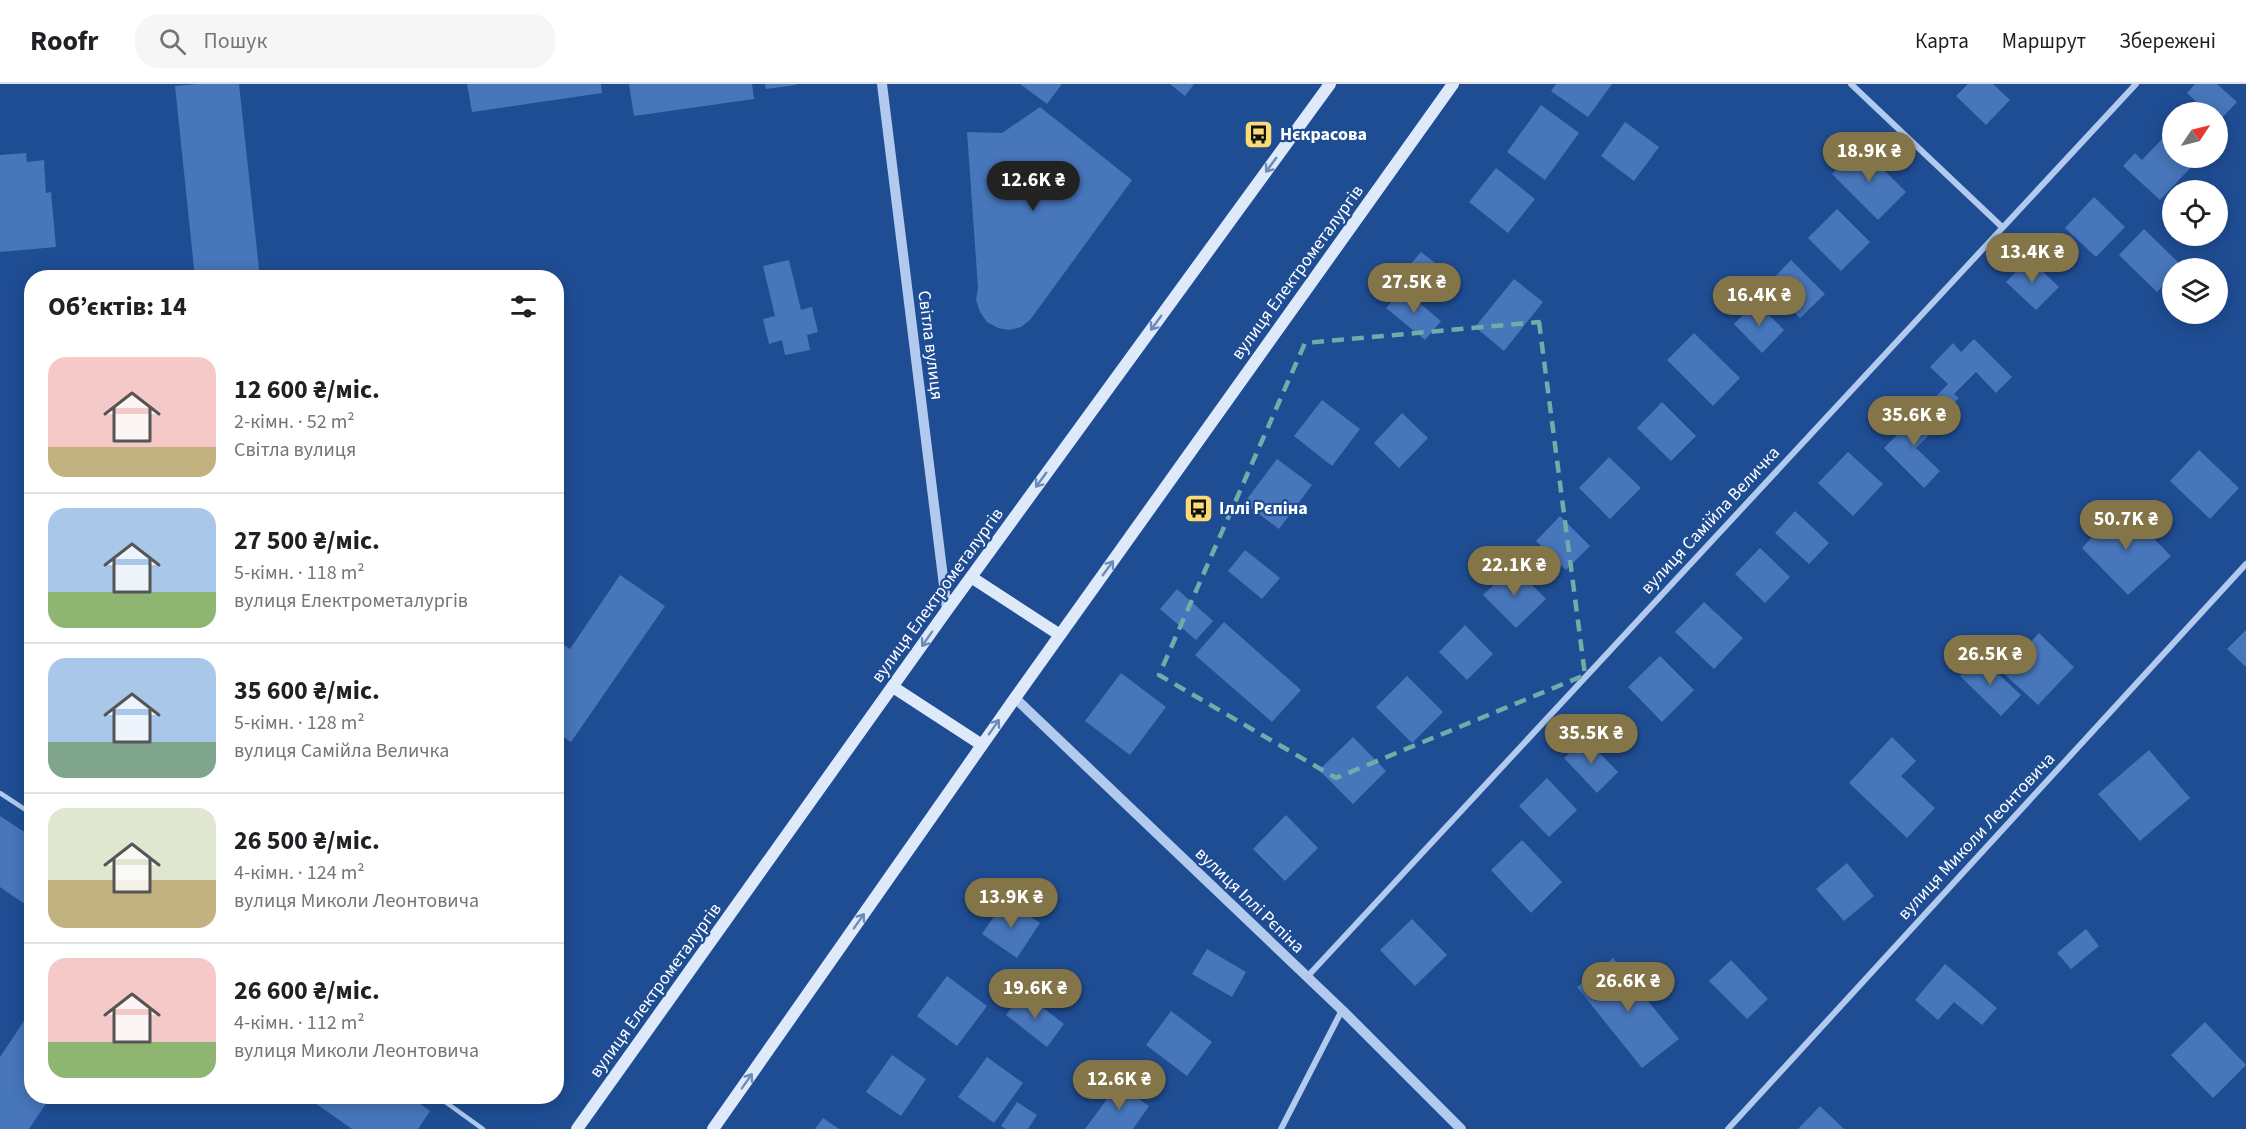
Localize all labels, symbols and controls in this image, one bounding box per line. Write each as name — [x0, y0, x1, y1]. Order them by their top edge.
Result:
search box — [135, 14, 555, 68]
text: Roofr — [30, 21, 99, 61]
icon: search — [156, 25, 189, 58]
text: Пошук — [204, 25, 267, 57]
text: Карта — [1915, 26, 1969, 56]
text: Маршрут — [2002, 26, 2086, 56]
text: Збережені — [2119, 26, 2216, 56]
north arrow — [2162, 102, 2228, 168]
map controls — [2162, 102, 2228, 324]
bus stop icon: Нєкрасова — [1243, 118, 1275, 150]
place label: Нєкрасова — [1280, 122, 1367, 147]
pin: 18.9K ₴ — [1814, 132, 1924, 183]
text: 18.9K ₴ — [1837, 137, 1901, 165]
one-way arrow — [1265, 157, 1277, 173]
pin: 12.6K ₴ — [978, 161, 1088, 212]
text: 12.6K ₴ — [1001, 166, 1065, 194]
street label: вулиця Електрометалургів — [1225, 180, 1369, 365]
button: locate — [2162, 180, 2228, 246]
pin: 13.4K ₴ — [1977, 233, 2087, 284]
text: 13.4K ₴ — [2000, 238, 2064, 266]
button: layers — [2162, 258, 2228, 324]
pin: 27.5K ₴ — [1359, 263, 1469, 314]
text: 27.5K ₴ — [1382, 268, 1446, 296]
pin: 16.4K ₴ — [1704, 276, 1814, 327]
text: 16.4K ₴ — [1727, 281, 1791, 309]
text: Об’єктів: 14 — [48, 288, 187, 325]
street label: Світла вулиця — [911, 289, 950, 401]
icon: filters — [507, 290, 540, 323]
one-way arrow — [1150, 314, 1162, 330]
text: 12 600 ₴/міс. — [234, 371, 380, 408]
icon: home — [96, 381, 168, 453]
pin: 35.6K ₴ — [1859, 396, 1969, 447]
text: 35.6K ₴ — [1882, 401, 1946, 429]
text: 2-кімн. · 52 m² — [234, 408, 355, 436]
text: Світла вулиця — [234, 436, 356, 464]
street label: вулиця Самійла Величка — [1635, 441, 1786, 600]
one-way arrow — [1035, 472, 1047, 488]
bus stop icon: Іллі Рєпіна — [1182, 492, 1214, 524]
place label: Іллі Рєпіна — [1219, 496, 1308, 521]
pin: 50.7K ₴ — [2071, 500, 2181, 551]
street label: вулиця Електрометалургів — [865, 503, 1009, 688]
text: 50.7K ₴ — [2094, 505, 2158, 533]
text: 27 500 ₴/міс. — [234, 522, 380, 559]
icon: home — [96, 532, 168, 604]
pin: 22.1K ₴ — [1459, 546, 1569, 597]
text: 22.1K ₴ — [1482, 551, 1546, 579]
text: 5-кімн. · 118 m² — [234, 559, 365, 587]
one-way arrow — [1101, 561, 1114, 577]
text: вулиця Електрометалургів — [234, 587, 468, 615]
one-way arrow — [921, 630, 933, 646]
pin: 26.5K ₴ — [1935, 635, 2045, 686]
text: 26.5K ₴ — [1958, 640, 2022, 668]
text: 35 600 ₴/міс. — [234, 672, 380, 709]
icon: home — [96, 682, 168, 754]
text: 5-кімн. · 128 m² — [234, 709, 365, 737]
pin: 35.5K ₴ — [1536, 714, 1646, 765]
one-way arrow — [988, 719, 1000, 736]
text: 35.5K ₴ — [1559, 719, 1623, 747]
text: вулиця Самійла Величка — [234, 737, 449, 765]
street label: вулиця Миколи Леонтовича — [1892, 747, 2061, 925]
text: 26 500 ₴/міс. — [234, 822, 380, 859]
icon: home — [96, 832, 168, 904]
street label: вулиця Іллі Рєпіна — [1189, 842, 1310, 959]
text: 4-кімн. · 124 m² — [234, 859, 365, 887]
pin: 13.9K ₴ — [956, 878, 1066, 929]
text: 13.9K ₴ — [979, 883, 1043, 911]
text: вулиця Миколи Леонтовича — [234, 887, 479, 915]
street label: вулиця Електрометалургів — [583, 898, 727, 1083]
one-way arrow — [853, 914, 865, 930]
pin: 26.6K ₴ — [1573, 962, 1683, 1013]
text: 26.6K ₴ — [1596, 967, 1660, 995]
pin: 19.6K ₴ — [980, 969, 1090, 1020]
text: 26 600 ₴/міс. — [234, 972, 380, 1009]
text: 19.6K ₴ — [1003, 974, 1067, 1002]
icon: home — [96, 982, 168, 1054]
text: 4-кімн. · 112 m² — [234, 1009, 365, 1037]
text: вулиця Миколи Леонтовича — [234, 1037, 479, 1065]
pin: 12.6K ₴ — [1064, 1060, 1174, 1111]
text: 12.6K ₴ — [1087, 1065, 1151, 1093]
one-way arrow — [741, 1073, 753, 1090]

